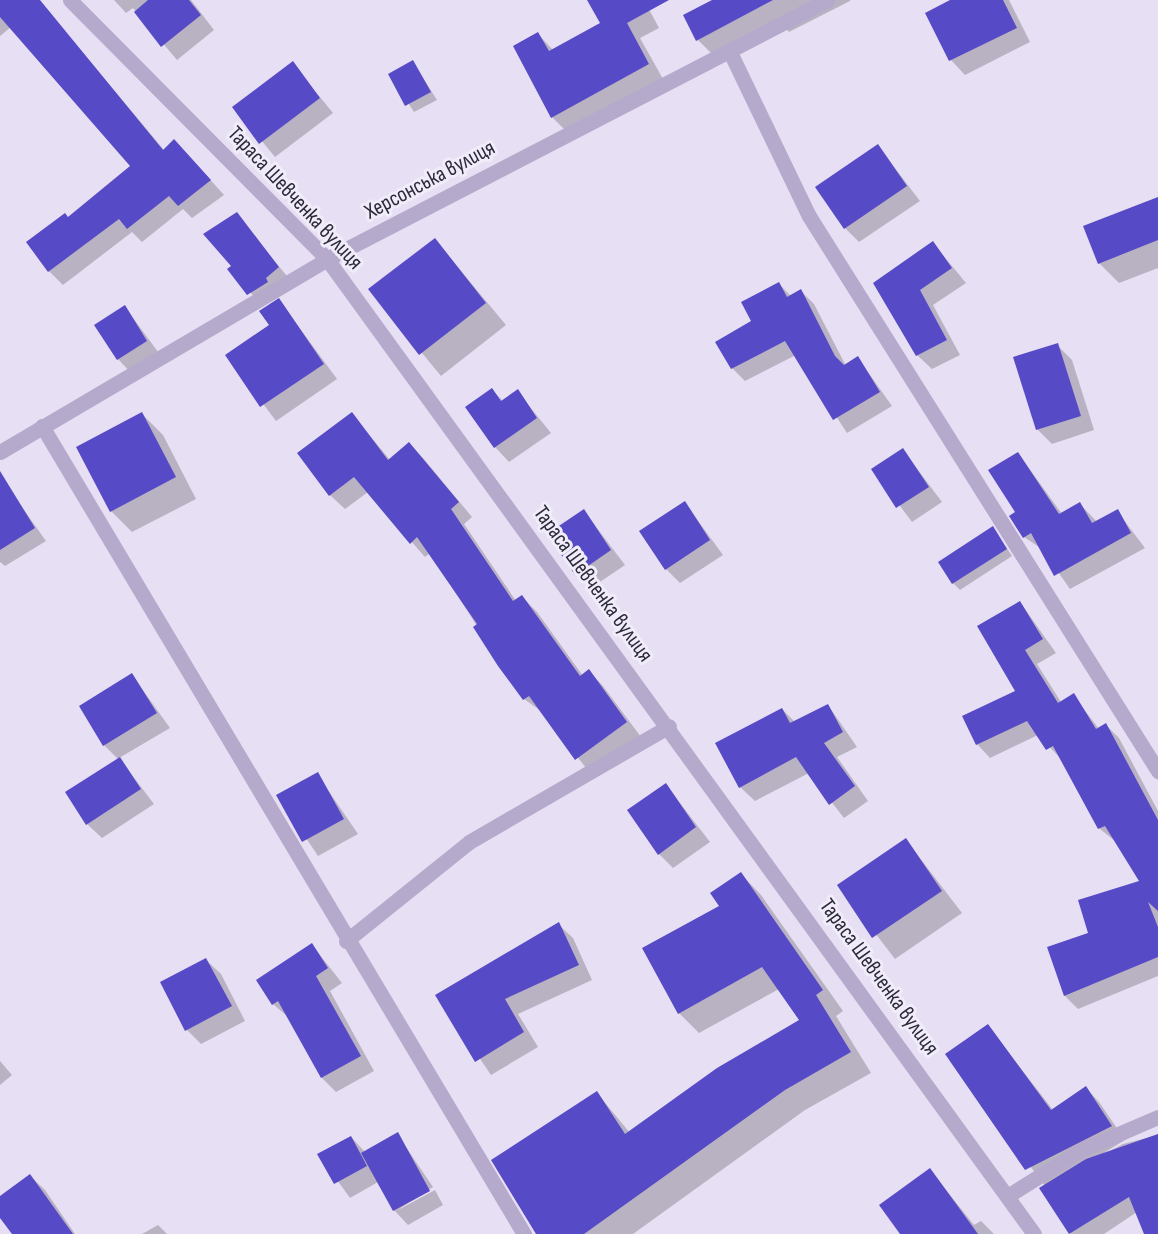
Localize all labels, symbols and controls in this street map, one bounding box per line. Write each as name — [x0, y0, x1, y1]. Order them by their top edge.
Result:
street label: Тараса Шевченка вулиця — [222, 121, 368, 275]
street label: Херсонська вулиця — [360, 135, 500, 225]
street label: Тараса Шевченка вулиця — [528, 501, 658, 667]
street label: Тараса Шевченка вулиця — [814, 894, 944, 1060]

